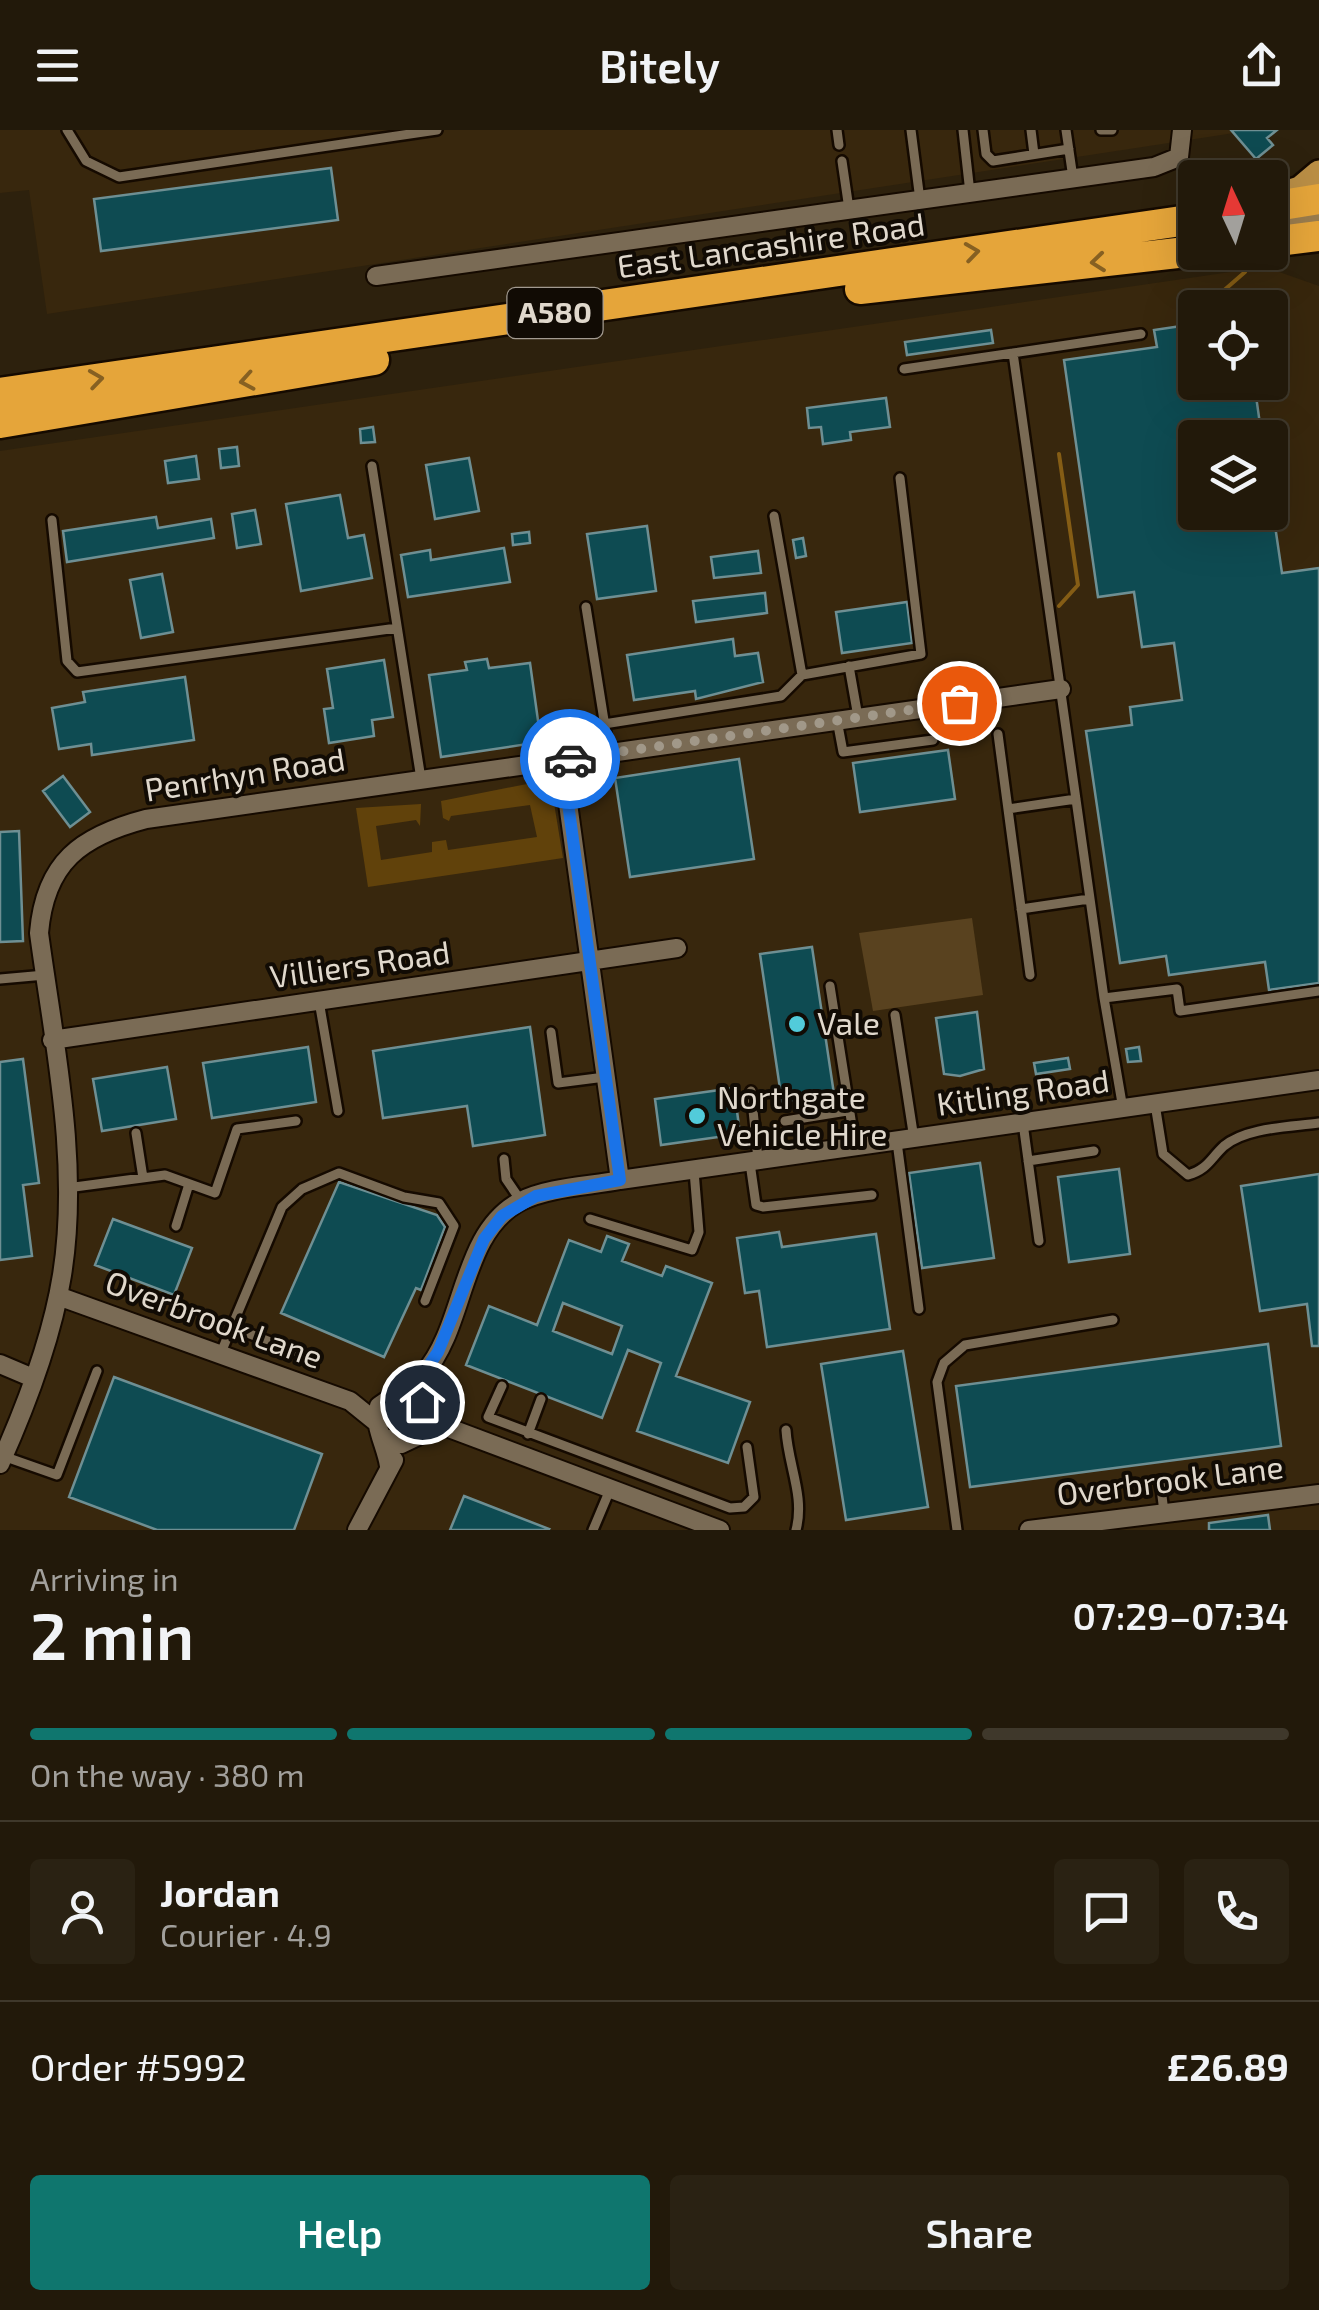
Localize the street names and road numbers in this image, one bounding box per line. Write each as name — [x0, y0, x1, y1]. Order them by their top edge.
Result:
street label: East Lancashire Road — [615, 204, 927, 284]
road number: A580 — [508, 288, 602, 338]
street label: Penrhyn Road — [142, 738, 348, 808]
street label: Villiers Road — [267, 932, 452, 994]
street label: Kitling Road — [934, 1060, 1111, 1122]
street label: Overbrook Lane — [101, 1261, 328, 1375]
street label: Overbrook Lane — [1054, 1446, 1285, 1512]

